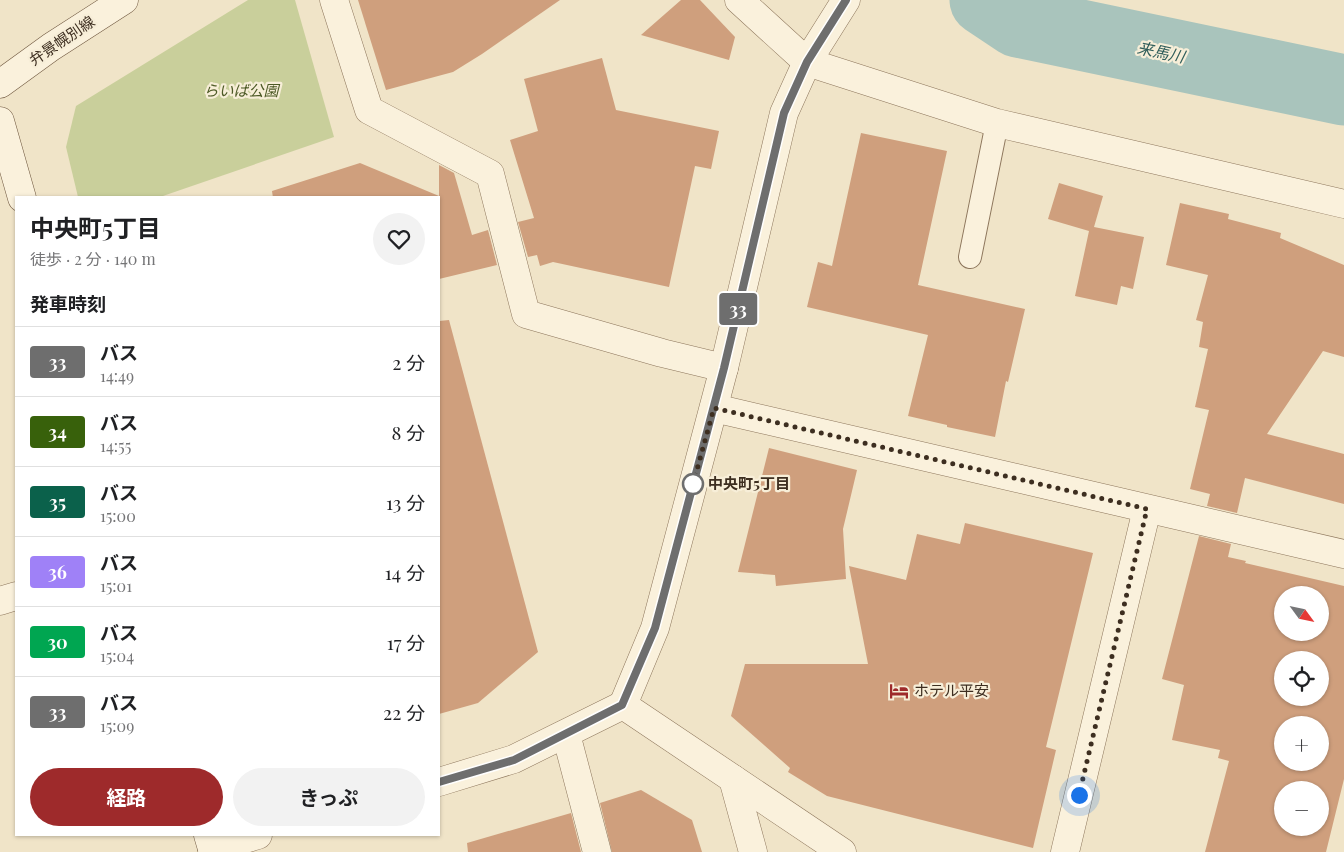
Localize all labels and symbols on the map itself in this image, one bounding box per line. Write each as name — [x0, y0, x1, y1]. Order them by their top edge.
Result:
street label: 弁景幌別線 — [25, 11, 98, 69]
water label: 来馬川 — [1135, 36, 1189, 67]
park label: らいば公園 — [203, 80, 280, 100]
line badge: 33 — [716, 293, 760, 325]
marker: 中央町5丁目 — [682, 473, 704, 495]
place label: 中央町5丁目 — [708, 473, 790, 493]
north arrow — [1274, 586, 1329, 641]
hotel icon: ホテル平安 — [888, 680, 910, 702]
place label: ホテル平安 — [914, 680, 989, 700]
your location — [1067, 783, 1092, 808]

